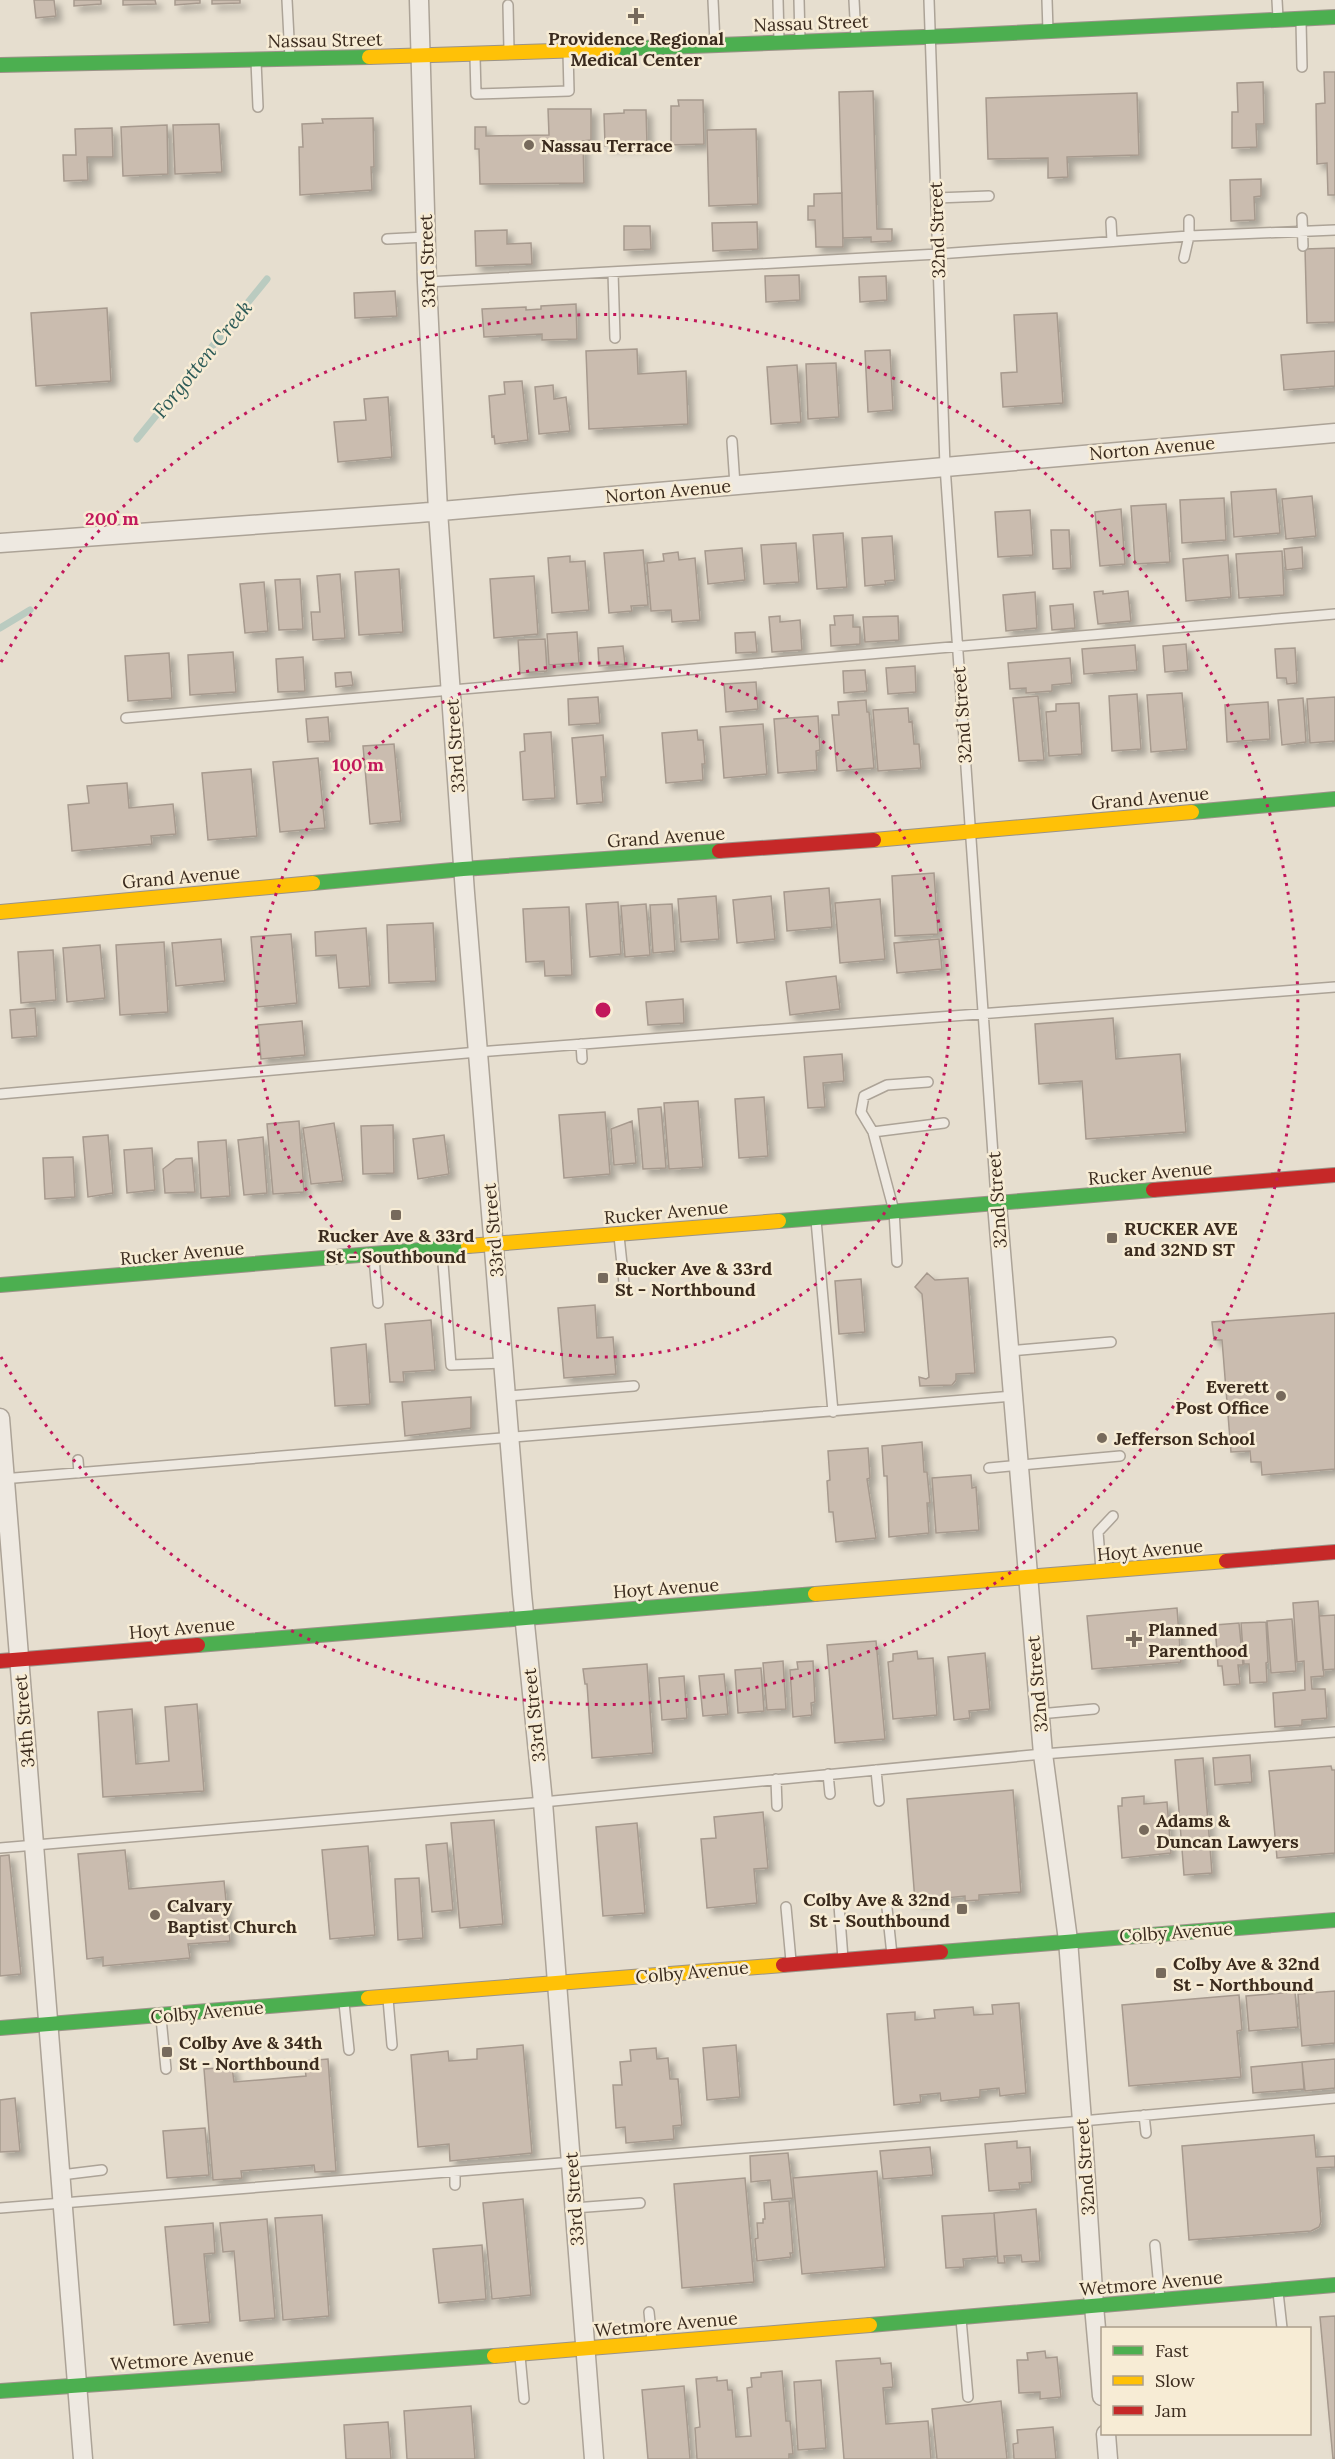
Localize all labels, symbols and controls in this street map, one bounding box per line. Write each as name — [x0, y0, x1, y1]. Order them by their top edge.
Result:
marker: Providence Regional Medical Center — [627, 7, 645, 25]
street label: Nassau Street — [753, 9, 869, 37]
street label: Nassau Street — [267, 27, 383, 53]
place label: Providence Regional Medical Center — [548, 27, 724, 71]
place label: Nassau Terrace — [541, 134, 673, 157]
marker: Nassau Terrace — [522, 138, 536, 152]
street label: 32nd Street — [924, 181, 950, 279]
street label: 33rd Street — [414, 213, 440, 308]
water label: Forgotten Creek — [147, 295, 257, 423]
street label: Norton Avenue — [1088, 431, 1216, 465]
street label: Norton Avenue — [604, 474, 732, 508]
text: 200 m — [85, 507, 139, 530]
street label: 32nd Street — [947, 666, 977, 764]
street label: 33rd Street — [440, 698, 470, 794]
text: 100 m — [332, 753, 384, 776]
street label: Grand Avenue — [1090, 781, 1210, 815]
street label: Grand Avenue — [606, 821, 726, 853]
street label: Grand Avenue — [121, 860, 241, 894]
centre of rings — [593, 1000, 613, 1020]
street label: 32nd Street — [982, 1151, 1012, 1249]
street label: Rucker Avenue — [1087, 1156, 1213, 1190]
street label: 33rd Street — [477, 1182, 509, 1278]
street label: Rucker Avenue — [603, 1195, 729, 1229]
marker: Rucker Ave & 33rd St - Southbound — [389, 1208, 403, 1222]
place label: RUCKER AVE and 32ND ST — [1124, 1217, 1238, 1261]
place label: Rucker Ave & 33rd St - Southbound — [317, 1224, 475, 1268]
marker: RUCKER AVE and 32ND ST — [1105, 1231, 1119, 1245]
street label: Rucker Avenue — [119, 1236, 245, 1270]
place label: Rucker Ave & 33rd St - Northbound — [615, 1257, 772, 1301]
marker: Rucker Ave & 33rd St - Northbound — [596, 1271, 610, 1285]
place label: Everett Post Office — [1175, 1375, 1270, 1419]
marker: Everett Post Office — [1274, 1389, 1288, 1403]
place label: Jefferson School — [1114, 1427, 1255, 1450]
marker: Jefferson School — [1095, 1431, 1109, 1445]
street label: Hoyt Avenue — [1096, 1534, 1204, 1566]
street label: Hoyt Avenue — [612, 1573, 720, 1603]
street label: Hoyt Avenue — [128, 1612, 236, 1644]
place label: Planned Parenthood — [1148, 1618, 1248, 1662]
marker: Planned Parenthood — [1125, 1630, 1143, 1648]
street label: 32nd Street — [1021, 1635, 1053, 1733]
street label: 33rd Street — [518, 1667, 550, 1763]
street label: 34th Street — [8, 1673, 40, 1768]
place label: Adams & Duncan Lawyers — [1156, 1809, 1299, 1853]
marker: Adams & Duncan Lawyers — [1137, 1823, 1151, 1837]
place label: Colby Ave & 32nd St - Southbound — [803, 1888, 950, 1932]
place label: Calvary Baptist Church — [167, 1894, 297, 1938]
marker: Colby Ave & 32nd St - Southbound — [955, 1902, 969, 1916]
marker: Calvary Baptist Church — [148, 1908, 162, 1922]
street label: Colby Avenue — [1119, 1917, 1234, 1947]
place label: Colby Ave & 32nd St - Northbound — [1173, 1952, 1320, 1996]
street label: Colby Avenue — [634, 1956, 750, 1988]
marker: Colby Ave & 32nd St - Northbound — [1154, 1966, 1168, 1980]
street label: Colby Avenue — [149, 1996, 265, 2028]
place label: Colby Ave & 34th St - Northbound — [179, 2031, 322, 2075]
marker: Colby Ave & 34th St - Northbound — [160, 2045, 174, 2059]
street label: 32nd Street — [1070, 2118, 1100, 2216]
street label: 33rd Street — [559, 2151, 589, 2247]
street label: Wetmore Avenue — [1078, 2265, 1224, 2301]
street label: Wetmore Avenue — [593, 2306, 739, 2342]
legend — [1101, 2327, 1311, 2435]
text: Fast — [1155, 2339, 1189, 2362]
street label: Wetmore Avenue — [110, 2343, 255, 2375]
text: Slow — [1155, 2369, 1195, 2392]
text: Jam — [1154, 2399, 1187, 2422]

